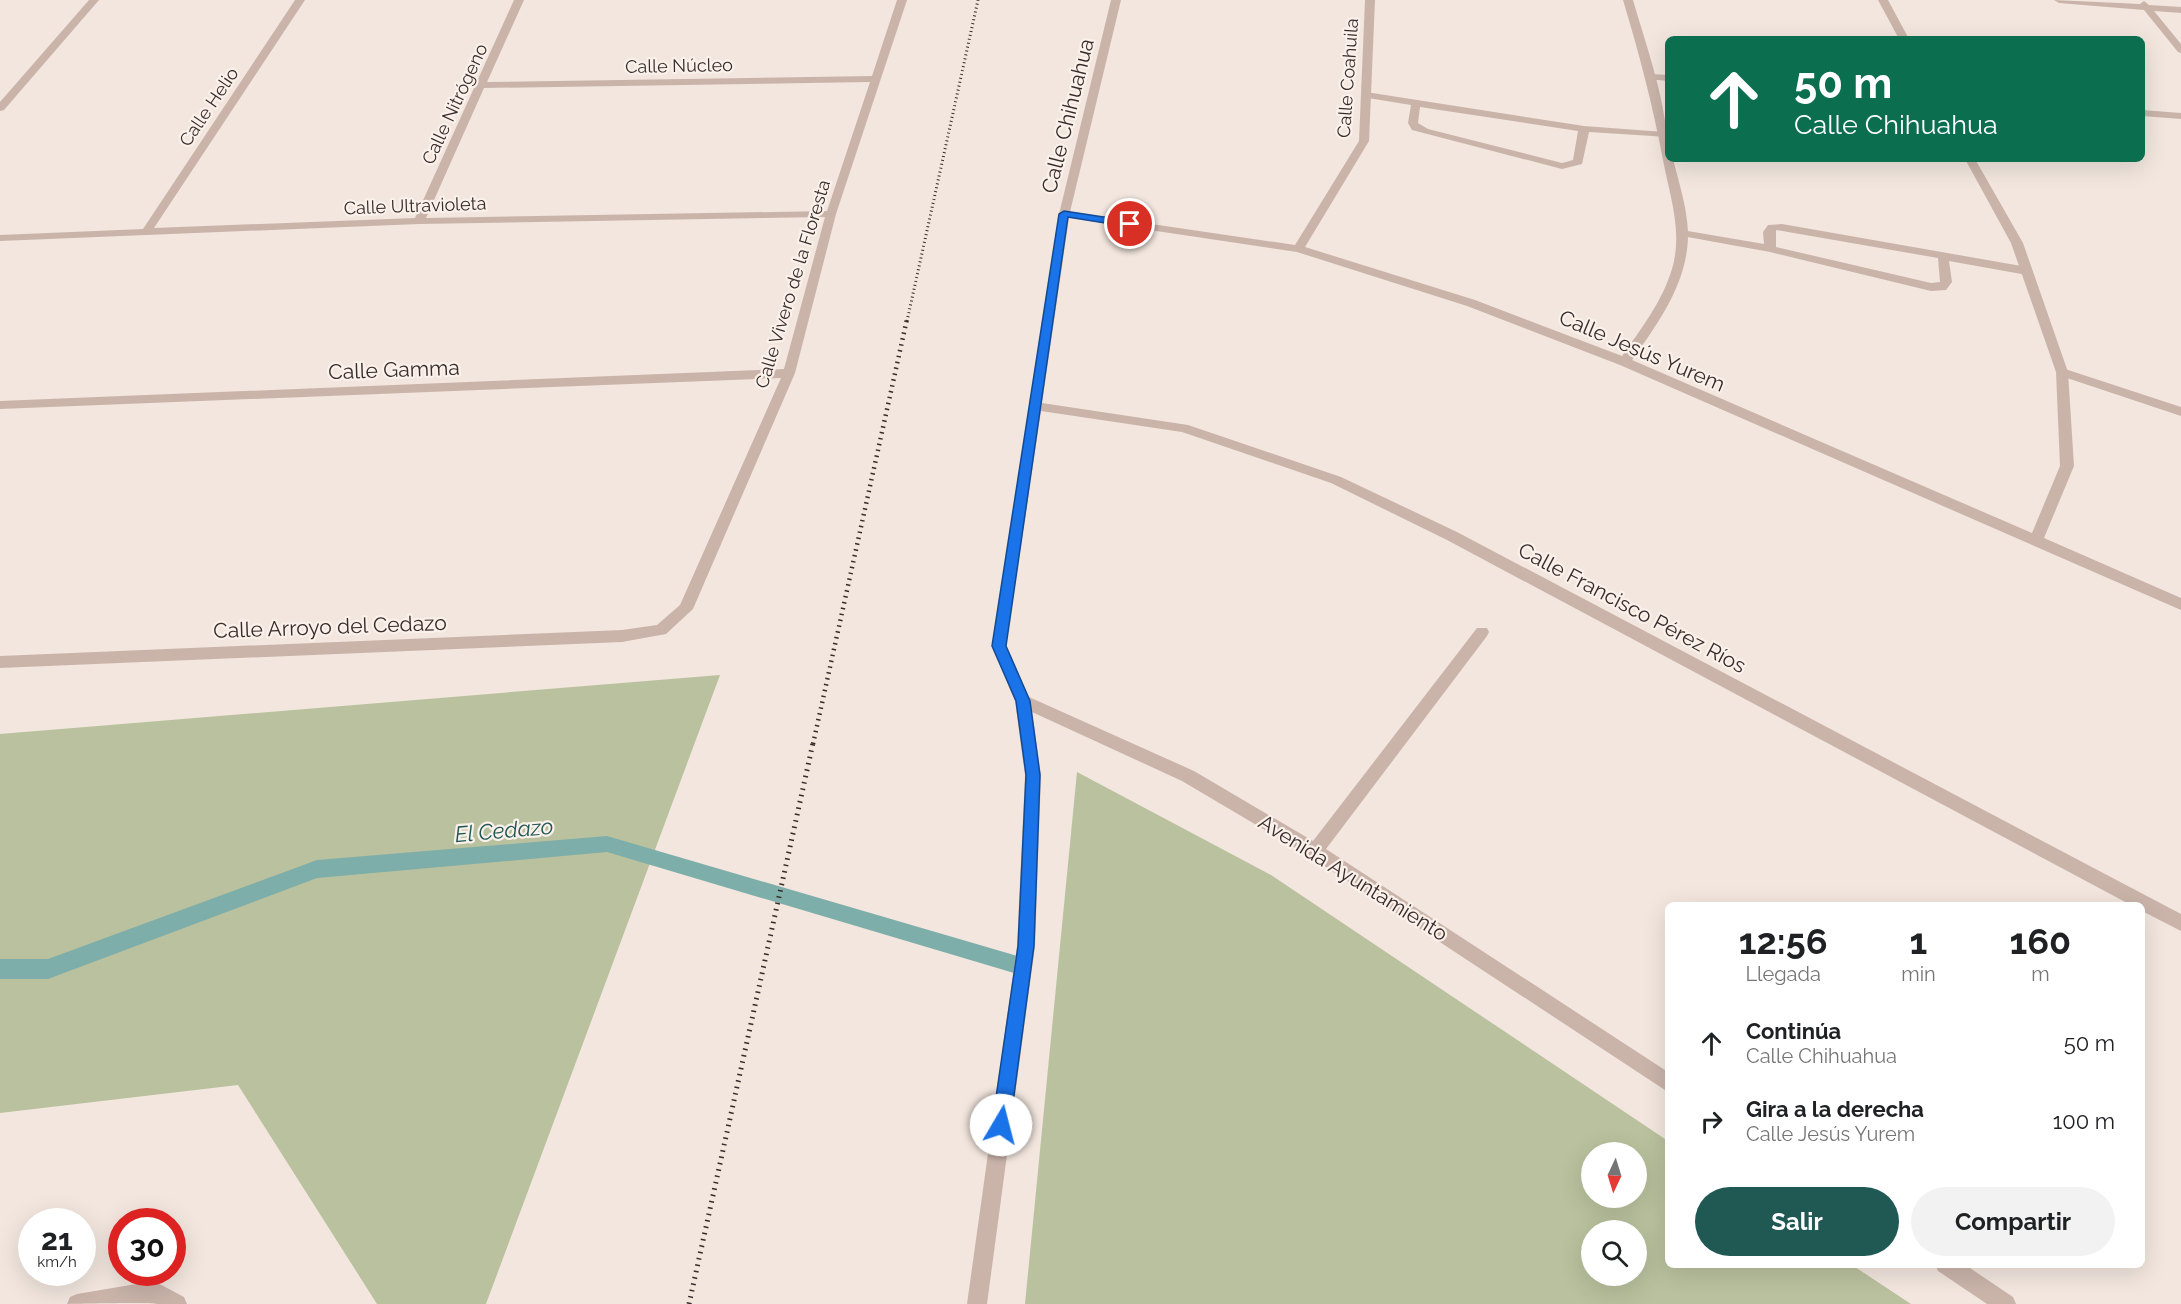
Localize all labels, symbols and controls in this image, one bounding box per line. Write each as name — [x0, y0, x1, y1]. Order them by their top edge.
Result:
street label: Calle Coahuila — [1333, 17, 1362, 138]
street label: Calle Chihuahua — [1036, 36, 1099, 196]
street label: Calle Nitrógeno — [417, 40, 492, 167]
street label: Calle Núcleo — [625, 54, 733, 77]
text: 50 m — [1794, 59, 1892, 108]
icon: ahead — [1695, 60, 1773, 138]
street label: Calle Helio — [175, 63, 243, 150]
text: Calle Chihuahua — [1794, 109, 1998, 140]
street label: Calle Vivero de la Floresta — [751, 177, 834, 391]
street label: Calle Ultravioleta — [343, 193, 487, 218]
pin — [1104, 198, 1155, 249]
icon: arrive — [1113, 207, 1146, 240]
street label: Calle Jesús Yurem — [1556, 304, 1729, 397]
street label: Calle Gamma — [328, 355, 460, 384]
street label: Calle Francisco Pérez Ríos — [1514, 537, 1750, 678]
street label: Calle Arroyo del Cedazo — [213, 610, 447, 643]
street label: Avenida Ayuntamiento — [1254, 809, 1452, 946]
water label: El Cedazo — [454, 813, 554, 847]
text: 12:56 — [1739, 920, 1828, 962]
text: 1 — [1910, 920, 1927, 962]
text: 160 — [2009, 920, 2071, 962]
text: Llegada — [1745, 962, 1821, 986]
text: min — [1901, 962, 1936, 986]
text: m — [2031, 962, 2050, 986]
text: Continúa — [1746, 1018, 1841, 1044]
icon: ahead — [1695, 1027, 1728, 1060]
text: 50 m — [2064, 1030, 2115, 1056]
text: Calle Chihuahua — [1746, 1044, 1897, 1068]
position arrow — [969, 1093, 1033, 1157]
text: Gira a la derecha — [1746, 1096, 1924, 1122]
icon: right — [1695, 1105, 1728, 1138]
text: 100 m — [2053, 1108, 2115, 1134]
text: Calle Jesús Yurem — [1746, 1122, 1915, 1146]
north arrow — [1581, 1142, 1647, 1208]
map controls — [1581, 1142, 1647, 1286]
button: Salir — [1695, 1187, 1899, 1256]
button: Compartir — [1911, 1187, 2115, 1256]
speed limit sign: 30 — [108, 1208, 186, 1286]
button: search — [1581, 1220, 1647, 1286]
text: 21 — [41, 1222, 73, 1257]
text: km/h — [37, 1253, 77, 1271]

